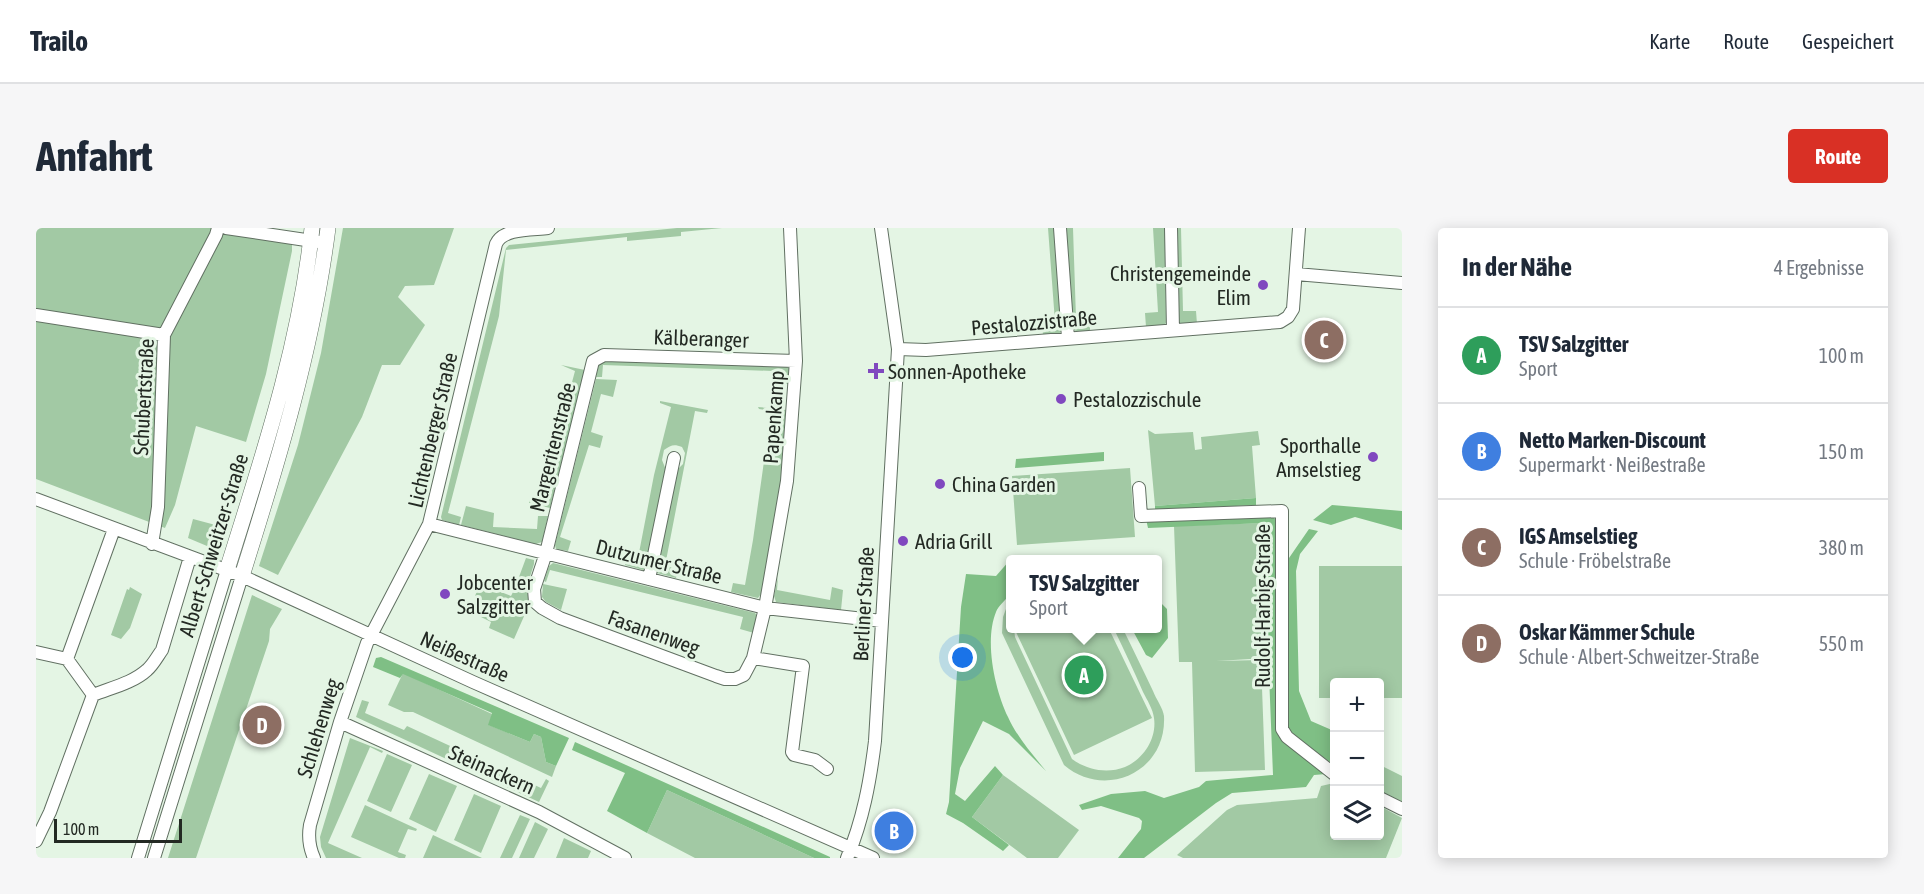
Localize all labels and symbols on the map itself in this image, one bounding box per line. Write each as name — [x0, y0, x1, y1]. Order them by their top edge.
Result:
place label: Christengemeinde Elim — [1110, 261, 1251, 309]
marker: Christengemeinde Elim — [1256, 278, 1270, 292]
street label: Pestalozzistraße — [970, 305, 1098, 339]
pin: C — [1304, 318, 1344, 362]
street label: Kälberanger — [653, 324, 750, 352]
street label: Schubertstraße — [128, 338, 158, 456]
street label: Lichtenberger Straße — [402, 350, 462, 510]
place label: Sonnen-Apotheke — [888, 359, 1026, 383]
marker: Sonnen-Apotheke — [869, 364, 883, 378]
street label: Papenkamp — [758, 370, 788, 464]
street label: Margeritenstraße — [524, 380, 580, 514]
place label: Pestalozzischule — [1073, 387, 1201, 411]
marker: Pestalozzischule — [1054, 392, 1068, 406]
place label: Sporthalle Amselstieg — [1276, 433, 1361, 481]
marker: Sporthalle Amselstieg — [1366, 450, 1380, 464]
street label: Albert-Schweitzer-Straße — [174, 451, 252, 639]
place label: China Garden — [952, 472, 1056, 496]
marker: China Garden — [933, 477, 947, 491]
street label: Rudolf-Harbig-Straße — [1250, 524, 1274, 688]
place label: Adria Grill — [915, 529, 993, 553]
street label: Dutzumer Straße — [593, 534, 725, 588]
marker: Adria Grill — [896, 534, 910, 548]
street label: Berliner Straße — [848, 546, 878, 662]
place label: Jobcenter Salzgitter — [457, 570, 533, 618]
marker: Jobcenter Salzgitter — [438, 587, 452, 601]
street label: Fasanenweg — [605, 604, 703, 660]
street label: Neißestraße — [417, 626, 513, 686]
your location — [948, 643, 977, 672]
pin: A — [1064, 652, 1104, 698]
street label: Schlehenweg — [292, 675, 344, 781]
pin: D — [242, 702, 282, 748]
street label: Steinackern — [445, 739, 539, 799]
pin: B — [874, 808, 914, 854]
scale bar — [54, 816, 182, 844]

